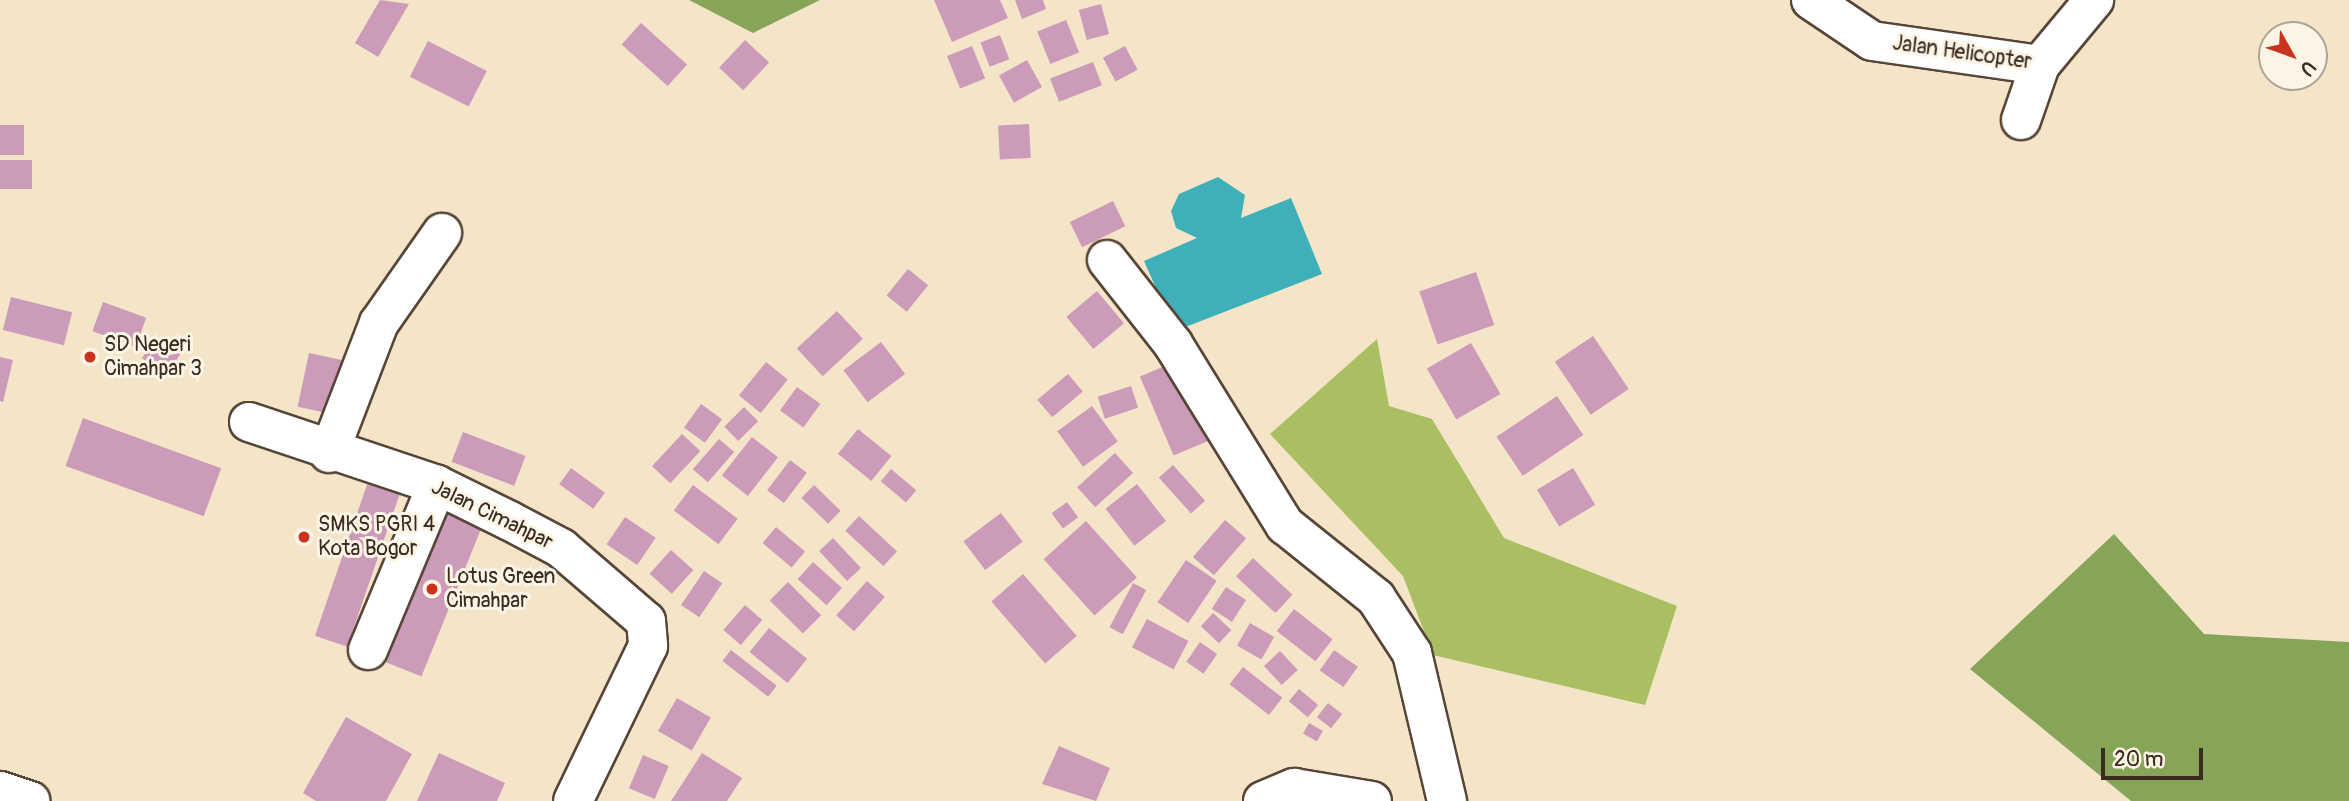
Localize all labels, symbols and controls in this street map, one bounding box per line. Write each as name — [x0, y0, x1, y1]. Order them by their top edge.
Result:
north arrow — [2258, 21, 2328, 91]
street label: Jalan Helicopter — [1891, 31, 2033, 75]
text: U — [2294, 56, 2321, 81]
place label: SD Negeri Cimahpar 3 — [104, 332, 202, 382]
marker: SD Negeri Cimahpar 3 — [82, 349, 98, 365]
street label: Jalan Cimahpar — [427, 475, 557, 555]
place label: SMKS PGRI 4 Kota Bogor — [318, 512, 435, 562]
marker: SMKS PGRI 4 Kota Bogor — [296, 529, 312, 545]
place label: Lotus Green Cimahpar — [446, 564, 555, 614]
marker: Lotus Green Cimahpar — [424, 581, 440, 597]
scale bar — [2104, 734, 2206, 778]
text: 20 m — [2114, 746, 2163, 773]

